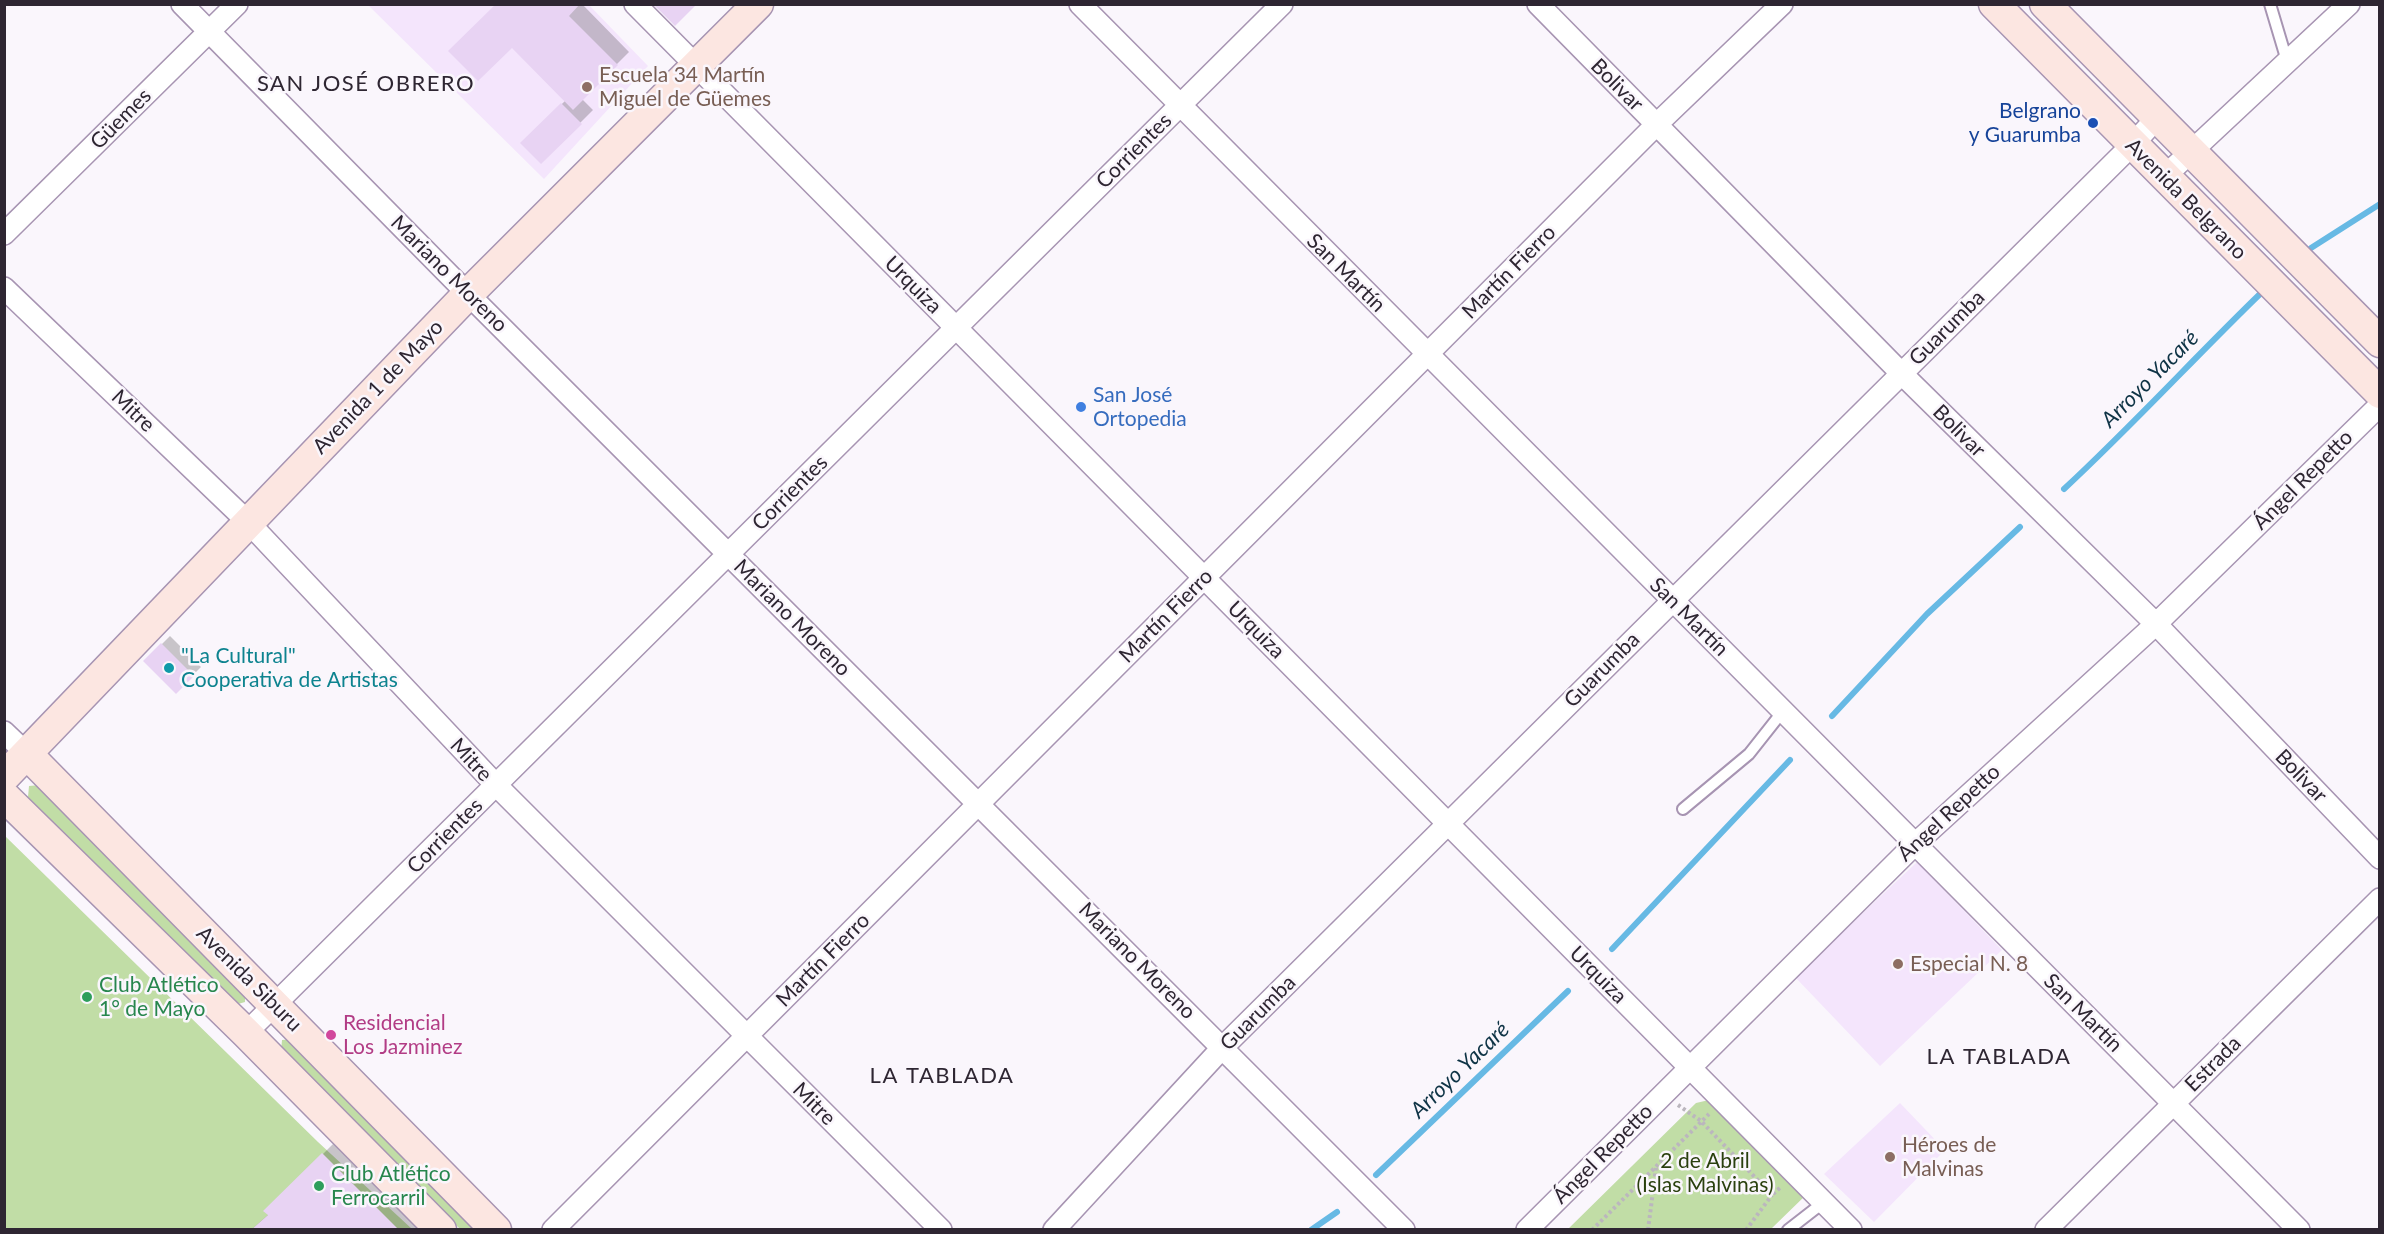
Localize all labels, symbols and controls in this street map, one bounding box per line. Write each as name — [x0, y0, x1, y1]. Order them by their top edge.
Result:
street label: Bolivar — [1585, 53, 1649, 117]
place label: Escuela 34 Martín Miguel de Güemes — [599, 62, 771, 112]
district label: SAN JOSÉ OBRERO — [257, 71, 475, 97]
marker: Escuela 34 Martín Miguel de Güemes — [580, 80, 594, 94]
street label: Güemes — [85, 83, 157, 155]
place label: Belgrano y Guarumba — [1969, 98, 2081, 148]
street label: Corrientes — [1091, 108, 1177, 194]
marker: Belgrano y Guarumba — [2086, 116, 2100, 130]
street label: Avenida Belgrano — [2120, 133, 2252, 265]
street label: Mariano Moreno — [385, 210, 513, 338]
street label: Martín Fierro — [1457, 220, 1561, 324]
street label: San Martín — [1301, 228, 1391, 318]
street label: Urquiza — [879, 251, 947, 319]
street label: Guarumba — [1904, 285, 1990, 371]
street label: Avenida 1 de Mayo — [307, 315, 449, 459]
water label: Arroyo Yacaré — [2096, 325, 2204, 433]
place label: San José Ortopedia — [1093, 382, 1187, 432]
street label: Mitre — [106, 384, 160, 438]
street label: Bolivar — [1927, 399, 1991, 463]
marker: San José Ortopedia — [1074, 400, 1088, 414]
street label: Ángel Repetto — [2248, 425, 2358, 535]
street label: Corrientes — [747, 450, 833, 536]
street label: Mariano Moreno — [728, 554, 856, 682]
street label: Martín Fierro — [1114, 564, 1218, 668]
street label: San Martín — [1644, 572, 1734, 662]
street label: Urquiza — [1222, 596, 1290, 664]
street label: Guarumba — [1559, 627, 1645, 713]
place label: "La Cultural" Cooperativa de Artistas — [181, 643, 398, 693]
marker: "La Cultural" Cooperativa de Artistas — [162, 661, 176, 675]
street label: Mitre — [445, 733, 497, 787]
street label: Bolivar — [2270, 744, 2332, 808]
street label: Ángel Repetto — [1893, 759, 2005, 867]
street label: Corrientes — [402, 793, 488, 879]
street label: Mariano Moreno — [1073, 897, 1201, 1025]
street label: Martín Fierro — [771, 908, 875, 1012]
street label: Avenida Siburu — [191, 921, 307, 1037]
street label: Urquiza — [1564, 941, 1632, 1009]
place label: Especial N. 8 — [1910, 951, 2028, 977]
marker: Especial N. 8 — [1891, 957, 1905, 971]
street label: San Martín — [2038, 968, 2128, 1058]
street label: Guarumba — [1215, 970, 1301, 1056]
place label: Club Atlético 1° de Mayo — [99, 972, 219, 1022]
marker: Club Atlético 1° de Mayo — [80, 990, 94, 1004]
place label: Residencial Los Jazminez — [343, 1010, 462, 1060]
water label: Arroyo Yacaré — [1405, 1016, 1515, 1124]
marker: Residencial Los Jazminez — [324, 1028, 338, 1042]
street label: Estrada — [2180, 1031, 2246, 1097]
district label: LA TABLADA — [1927, 1044, 2071, 1070]
district label: LA TABLADA — [870, 1063, 1014, 1089]
street label: Mitre — [787, 1077, 841, 1131]
street label: Ángel Repetto — [1548, 1099, 1658, 1209]
place label: Héroes de Malvinas — [1902, 1132, 1996, 1182]
park label: 2 de Abril (Islas Malvinas) — [1637, 1148, 1773, 1198]
marker: Héroes de Malvinas — [1883, 1150, 1897, 1164]
place label: Club Atlético Ferrocarril — [331, 1161, 451, 1211]
marker: Club Atlético Ferrocarril — [312, 1179, 326, 1193]

